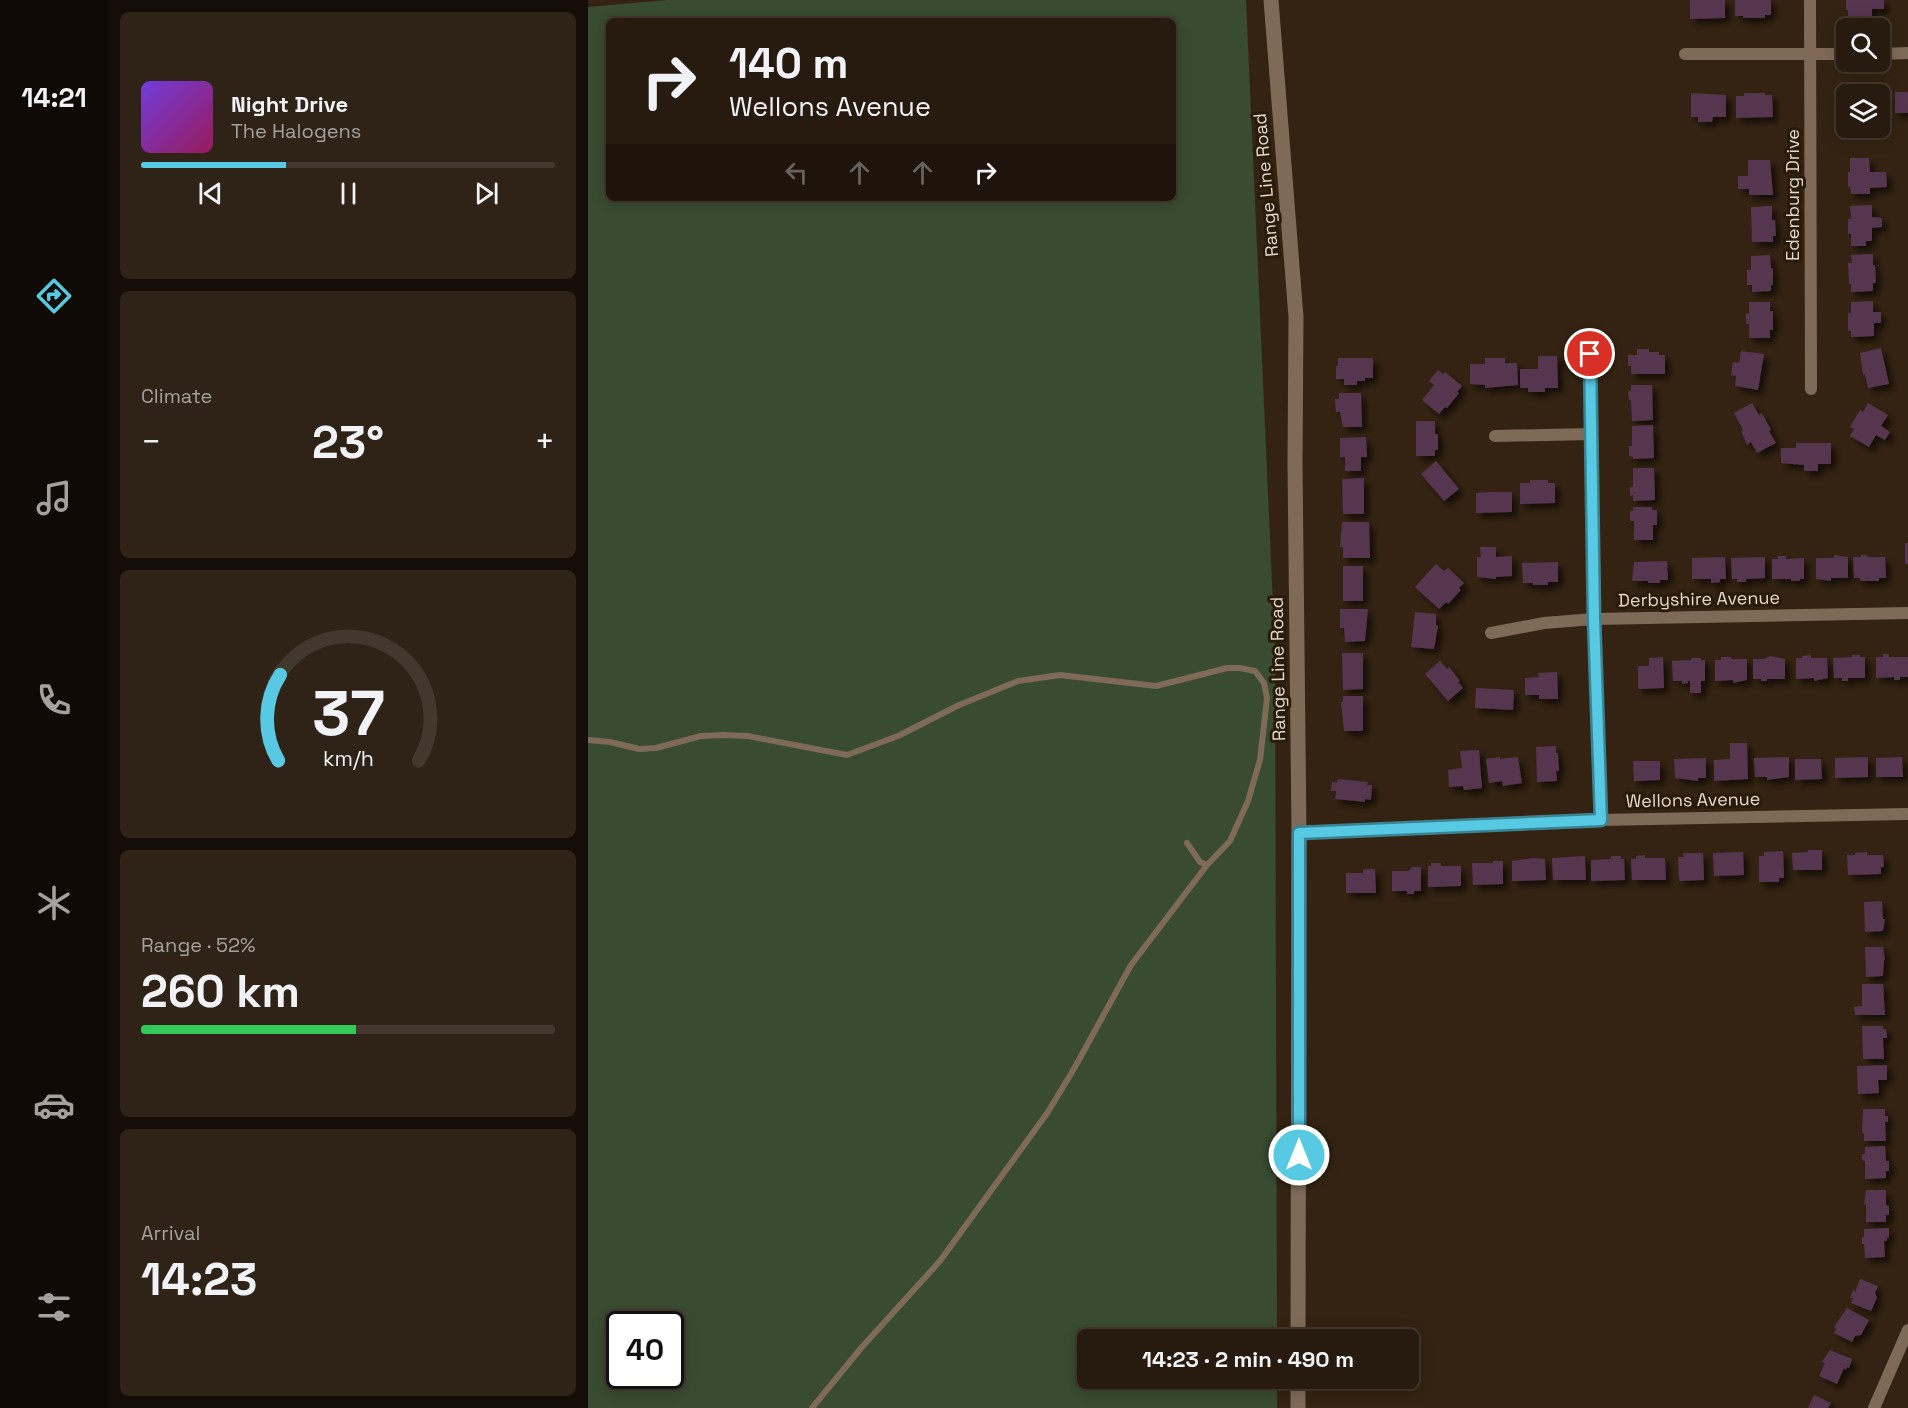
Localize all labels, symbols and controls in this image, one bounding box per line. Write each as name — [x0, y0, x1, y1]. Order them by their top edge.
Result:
map controls — [1836, 18, 1890, 138]
button: search — [1836, 18, 1890, 72]
text: 140 m — [729, 37, 848, 90]
icon: right — [630, 42, 708, 120]
text: 14:21 — [21, 80, 87, 115]
button: layers — [1836, 84, 1890, 138]
text: Wellons Avenue — [729, 89, 931, 124]
text: Night Drive — [231, 90, 348, 118]
street label: Range Line Road — [1248, 112, 1283, 258]
text: The Halogens — [231, 118, 361, 144]
street label: Edenburg Drive — [1781, 129, 1804, 261]
icon: left — [780, 156, 813, 189]
icon: ahead — [843, 156, 876, 189]
icon: ahead — [906, 156, 939, 189]
icon: right — [969, 156, 1002, 189]
icon: previous — [194, 177, 227, 210]
icon: pause — [332, 177, 365, 210]
icon: next — [470, 177, 503, 210]
icon: directions — [33, 275, 75, 317]
pin — [1564, 328, 1615, 379]
icon: arrive — [1573, 337, 1606, 370]
text: Climate — [141, 383, 212, 409]
text: 23° — [312, 414, 384, 471]
text: − — [141, 421, 161, 463]
text: + — [535, 421, 555, 463]
icon: music — [33, 477, 75, 519]
street label: Derbyshire Avenue — [1618, 586, 1780, 611]
street label: Range Line Road — [1265, 597, 1290, 741]
text: 37 — [312, 674, 384, 753]
icon: phone — [33, 679, 75, 721]
text: km/h — [322, 745, 374, 772]
street label: Wellons Avenue — [1626, 787, 1760, 812]
icon: climate — [33, 882, 75, 924]
text: Range · 52% — [141, 932, 255, 958]
text: 260 km — [141, 963, 300, 1020]
icon: car — [33, 1084, 75, 1126]
position arrow — [1267, 1123, 1331, 1187]
text: Arrival — [141, 1220, 200, 1246]
text: 14:23 — [141, 1251, 257, 1308]
icon: filters — [33, 1286, 75, 1328]
speed limit sign: 40 — [606, 1311, 684, 1389]
text: 14:23 · 2 min · 490 m — [1142, 1345, 1354, 1373]

